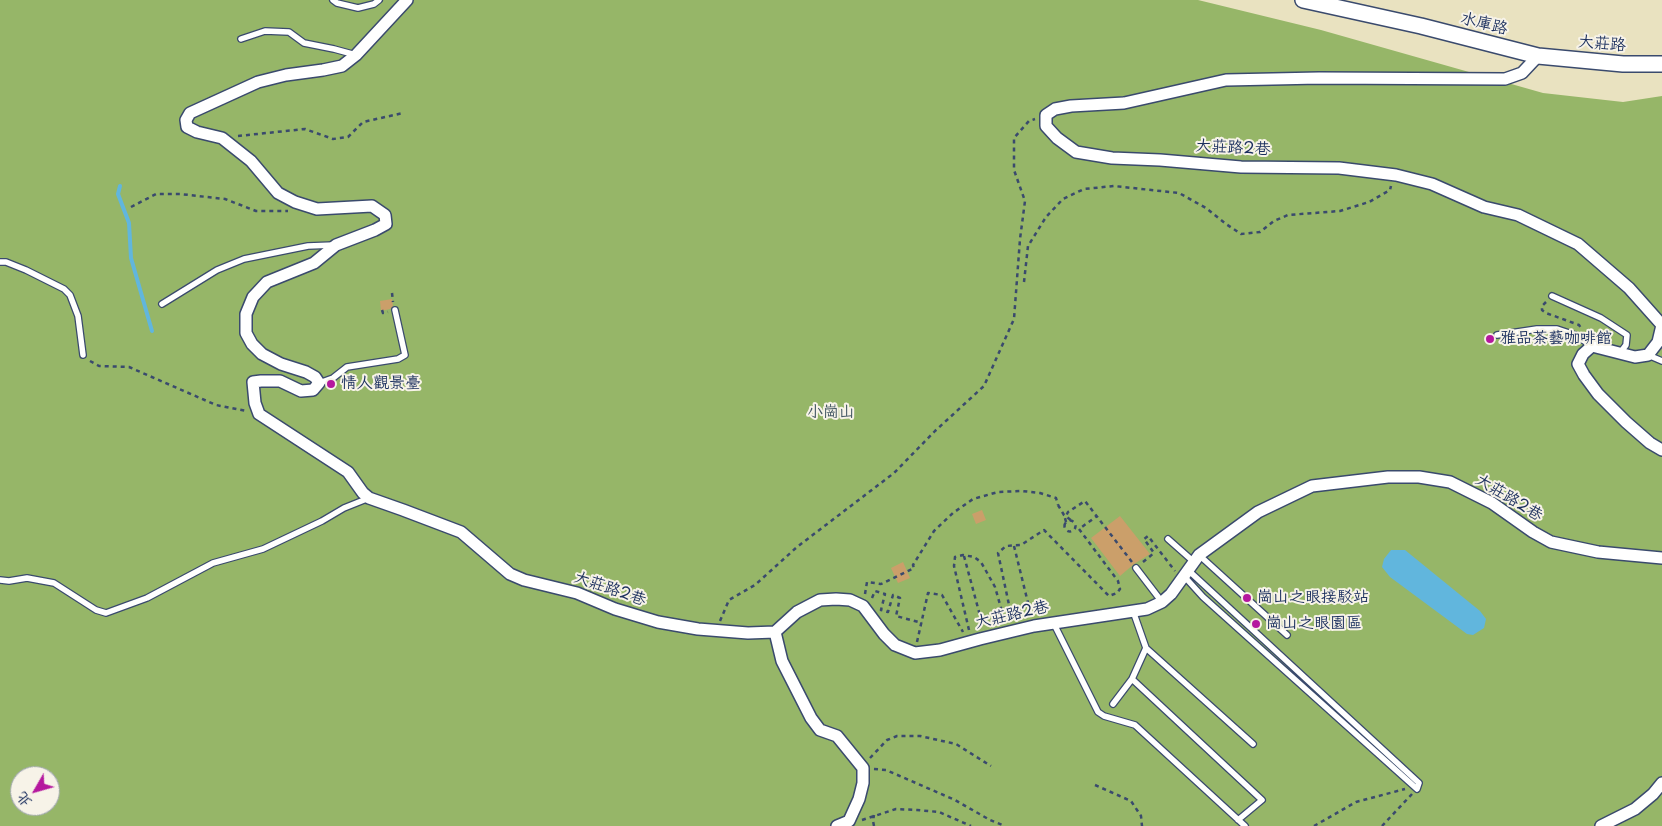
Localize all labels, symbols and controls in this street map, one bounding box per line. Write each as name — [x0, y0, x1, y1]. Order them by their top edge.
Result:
street label: 水庫路 — [1458, 9, 1510, 39]
street label: 大莊路 — [1577, 32, 1627, 56]
street label: 大莊路2巷 — [1195, 136, 1271, 160]
place label: 雅品茶藝咖啡館 — [1500, 329, 1612, 349]
marker: 雅品茶藝咖啡館 — [1484, 333, 1496, 345]
place label: 情人觀景臺 — [341, 374, 421, 394]
marker: 情人觀景臺 — [325, 378, 337, 390]
park label: 小崗山 — [807, 403, 855, 423]
street label: 大莊路2巷 — [1472, 470, 1546, 526]
street label: 大莊路2巷 — [571, 568, 649, 610]
place label: 崗山之眼接駁站 — [1257, 588, 1369, 608]
marker: 崗山之眼接駁站 — [1241, 592, 1253, 604]
street label: 大莊路2巷 — [973, 597, 1051, 633]
place label: 崗山之眼園區 — [1266, 614, 1362, 634]
marker: 崗山之眼園區 — [1250, 618, 1262, 630]
north arrow — [10, 766, 60, 816]
text: 北 — [11, 788, 36, 812]

